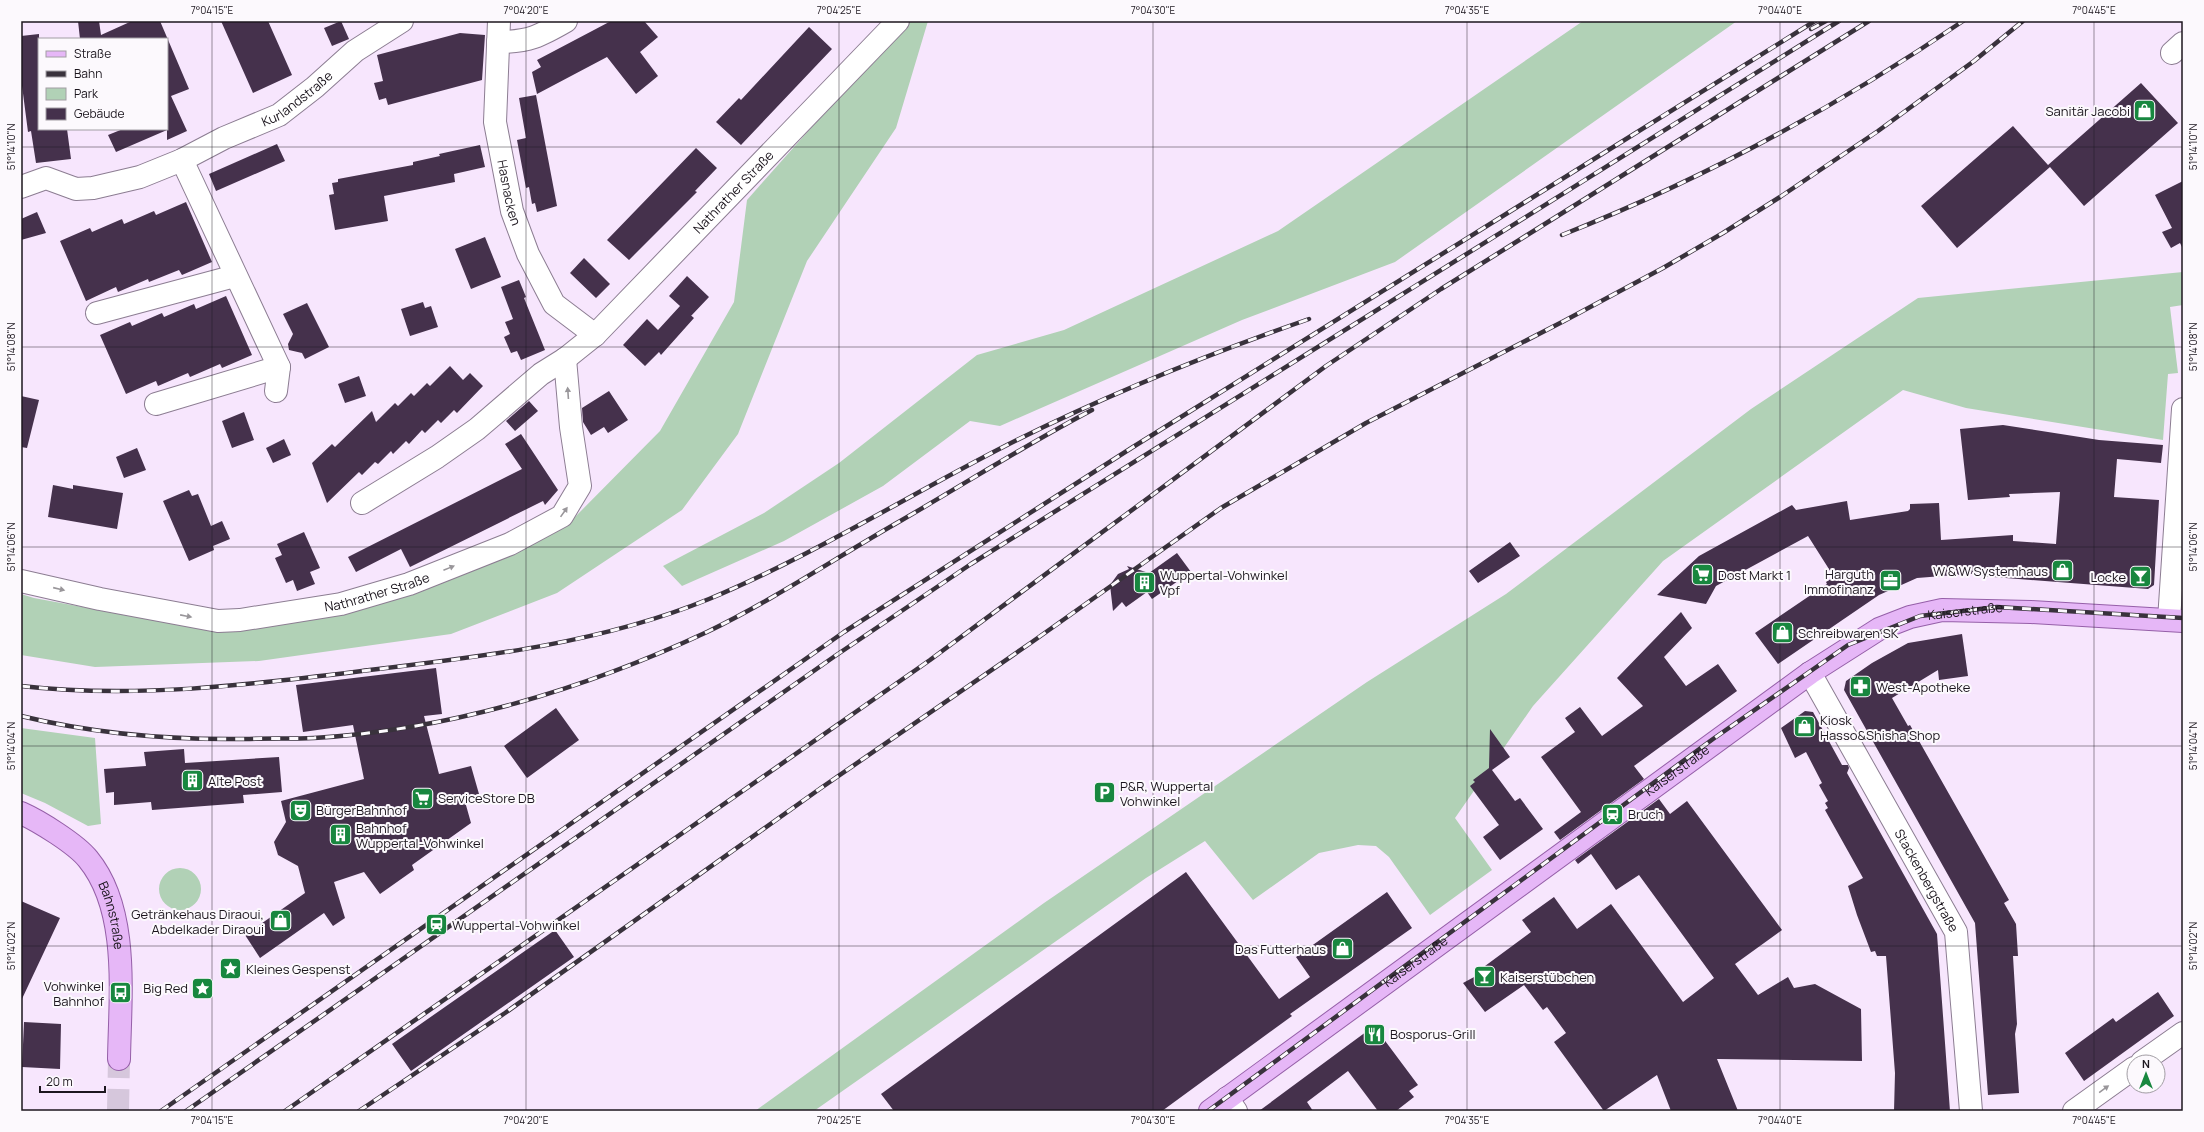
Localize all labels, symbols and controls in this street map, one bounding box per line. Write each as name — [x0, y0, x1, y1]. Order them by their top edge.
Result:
text: 7°04'15"E — [191, 3, 234, 17]
text: 7°04'20"E — [504, 3, 549, 17]
text: 7°04'25"E — [817, 3, 862, 17]
text: 7°04'30"E — [1131, 3, 1176, 17]
text: 7°04'35"E — [1445, 3, 1489, 17]
text: 7°04'40"E — [1758, 3, 1802, 17]
text: 7°04'45"E — [2072, 3, 2116, 17]
legend — [38, 38, 168, 130]
text: Straße — [74, 45, 111, 62]
text: Bahn — [74, 65, 102, 82]
street label: Kurlandstraße — [259, 66, 337, 130]
text: Park — [74, 85, 99, 102]
shop icon: Sanitär Jacobi — [2132, 98, 2158, 124]
place label: Sanitär Jacobi — [2046, 102, 2130, 120]
text: Gebäude — [74, 105, 125, 122]
text: 51°14'10"N — [4, 124, 18, 170]
text: 51°14'10"N — [2186, 124, 2200, 170]
street label: Nathrather Straße — [689, 146, 778, 237]
street label: Hasnacken — [493, 158, 526, 228]
text: 51°14'08"N — [4, 323, 18, 371]
text: 51°14'08"N — [2186, 323, 2200, 371]
one-way arrow — [565, 387, 572, 399]
one-way arrow — [560, 506, 568, 517]
text: 51°14'06"N — [4, 522, 18, 571]
text: 51°14'06"N — [2186, 522, 2200, 571]
shop icon: W & W Systemhaus — [2050, 558, 2076, 584]
supermarket icon: Dost Markt 1 — [1689, 562, 1715, 588]
place label: W & W Systemhaus — [1933, 562, 2048, 580]
bar icon: Locke — [2128, 564, 2154, 590]
one-way arrow — [443, 565, 455, 571]
place label: Harguth Immofinanz — [1804, 565, 1874, 598]
place label: Wuppertal-Vohwinkel Vpf — [1160, 566, 1288, 599]
place label: Dost Markt 1 — [1718, 566, 1791, 584]
street label: Nathrather Straße — [323, 568, 432, 616]
office icon: Harguth Immofinanz — [1877, 568, 1903, 594]
place label: Locke — [2091, 568, 2126, 586]
building icon: Wuppertal-Vohwinkel Vpf — [1131, 569, 1157, 595]
one-way arrow — [53, 587, 65, 593]
street label: Kaiserstraße — [1927, 598, 2004, 624]
one-way arrow — [180, 613, 192, 619]
shop icon: Schreibwaren SK — [1770, 620, 1796, 646]
place label: Schreibwaren SK — [1798, 624, 1899, 642]
pharmacy icon: West-Apotheke — [1847, 674, 1873, 700]
place label: West-Apotheke — [1876, 678, 1971, 696]
place label: Kiosk Hasso&Shisha Shop — [1820, 711, 1940, 744]
shop icon: Kiosk Hasso&Shisha Shop — [1791, 714, 1817, 740]
text: 51°14'04"N — [4, 722, 18, 770]
text: 51°14'04"N — [2186, 722, 2200, 770]
street label: Kaiserstraße — [1641, 740, 1713, 800]
building icon: Alte Post — [180, 768, 206, 794]
place label: Alte Post — [208, 772, 262, 790]
place label: P&R, Wuppertal Vohwinkel — [1120, 777, 1213, 810]
parking icon: P&R, Wuppertal Vohwinkel — [1092, 780, 1118, 806]
supermarket icon: ServiceStore DB — [409, 785, 435, 811]
place label: ServiceStore DB — [438, 789, 535, 807]
theatre icon: BürgerBahnhof — [288, 797, 314, 823]
place label: BürgerBahnhof — [316, 801, 407, 819]
station icon: Bruch — [1600, 801, 1626, 827]
place label: Bruch — [1628, 805, 1663, 823]
place label: Bahnhof Wuppertal-Vohwinkel — [356, 819, 484, 852]
building icon: Bahnhof Wuppertal-Vohwinkel — [327, 822, 353, 848]
street label: Stackenbergstraße — [1891, 826, 1963, 935]
street label: Bahnstraße — [94, 878, 128, 951]
place label: Getränkehaus Diraoui, Abdelkader Diraoui — [131, 905, 264, 938]
shop icon: Getränkehaus Diraoui, Abdelkader Diraoui — [267, 908, 293, 934]
station icon: Wuppertal-Vohwinkel — [424, 912, 450, 938]
place label: Wuppertal-Vohwinkel — [452, 916, 580, 934]
text: 51°14'02"N — [4, 922, 18, 970]
text: 51°14'02"N — [2186, 922, 2200, 970]
street label: Kaiserstraße — [1379, 931, 1451, 991]
shop icon: Das Futterhaus — [1329, 936, 1355, 962]
place label: Das Futterhaus — [1235, 940, 1326, 958]
place icon: Kleines Gespenst — [218, 956, 244, 982]
place label: Kleines Gespenst — [246, 960, 351, 978]
bar icon: Kaiserstübchen — [1471, 964, 1497, 990]
place label: Kaiserstübchen — [1500, 968, 1594, 986]
place icon: Big Red — [190, 975, 216, 1001]
place label: Vohwinkel Bahnhof — [44, 977, 104, 1010]
place label: Big Red — [143, 979, 188, 997]
bus stop icon: Vohwinkel Bahnhof — [107, 980, 133, 1006]
restaurant icon: Bosporus-Grill — [1361, 1021, 1387, 1047]
place label: Bosporus-Grill — [1390, 1025, 1475, 1043]
north arrow — [2126, 1054, 2166, 1094]
text: N — [2142, 1056, 2150, 1071]
scale bar — [40, 1068, 105, 1094]
text: 20 m — [46, 1073, 73, 1090]
one-way arrow — [2099, 1086, 2109, 1094]
text: 7°04'15"E — [191, 1113, 234, 1127]
text: 7°04'20"E — [504, 1113, 549, 1127]
text: 7°04'25"E — [817, 1113, 862, 1127]
text: 7°04'30"E — [1131, 1113, 1176, 1127]
text: 7°04'35"E — [1445, 1113, 1489, 1127]
text: 7°04'40"E — [1758, 1113, 1802, 1127]
text: 7°04'45"E — [2072, 1113, 2116, 1127]

